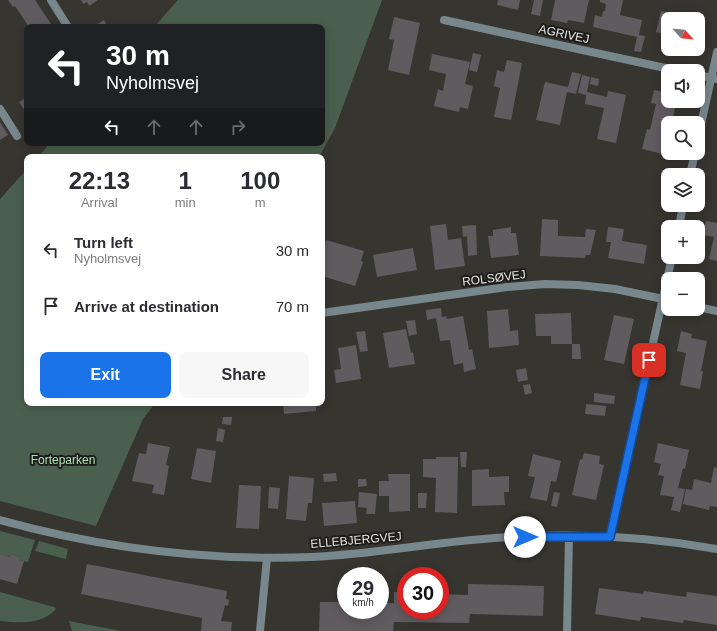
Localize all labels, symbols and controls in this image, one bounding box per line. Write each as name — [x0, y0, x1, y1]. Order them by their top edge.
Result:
north arrow — [661, 12, 705, 56]
map controls — [661, 12, 705, 316]
street label: AGRIVEJ — [537, 22, 591, 46]
icon: left — [40, 40, 92, 92]
text: 30 m — [106, 40, 170, 71]
button: sound — [661, 64, 705, 108]
text: Nyholmsvej — [106, 73, 199, 93]
icon: left — [101, 116, 123, 138]
icon: ahead — [143, 116, 165, 138]
icon: ahead — [185, 116, 207, 138]
icon: right — [227, 116, 249, 138]
button: search — [661, 116, 705, 160]
text: 22:13 — [69, 167, 130, 194]
text: 1 — [178, 167, 192, 194]
text: 100 — [240, 167, 280, 194]
button: layers — [661, 168, 705, 212]
text: Arrival — [81, 195, 118, 210]
text: min — [175, 195, 196, 210]
text: m — [255, 195, 266, 210]
button: + — [661, 220, 705, 264]
text: Turn left — [74, 234, 133, 251]
icon: left — [40, 239, 62, 261]
text: 30 m — [276, 242, 309, 259]
text: Nyholmsvej — [74, 251, 141, 266]
street label: ROLSØVEJ — [461, 267, 527, 289]
button: − — [661, 272, 705, 316]
icon: arrive — [40, 295, 62, 317]
text: Arrive at destination — [74, 298, 219, 315]
text: 70 m — [276, 298, 309, 315]
pin — [632, 343, 666, 377]
icon: arrive — [638, 349, 660, 371]
button: Exit — [40, 352, 171, 398]
button: Share — [179, 352, 309, 398]
park label: Forteparken — [31, 453, 95, 467]
position arrow — [504, 516, 546, 558]
street label: ELLEBJERGVEJ — [310, 529, 402, 551]
speed limit sign: 30 — [397, 567, 449, 619]
text: 29 — [352, 577, 374, 599]
text: km/h — [352, 597, 374, 608]

